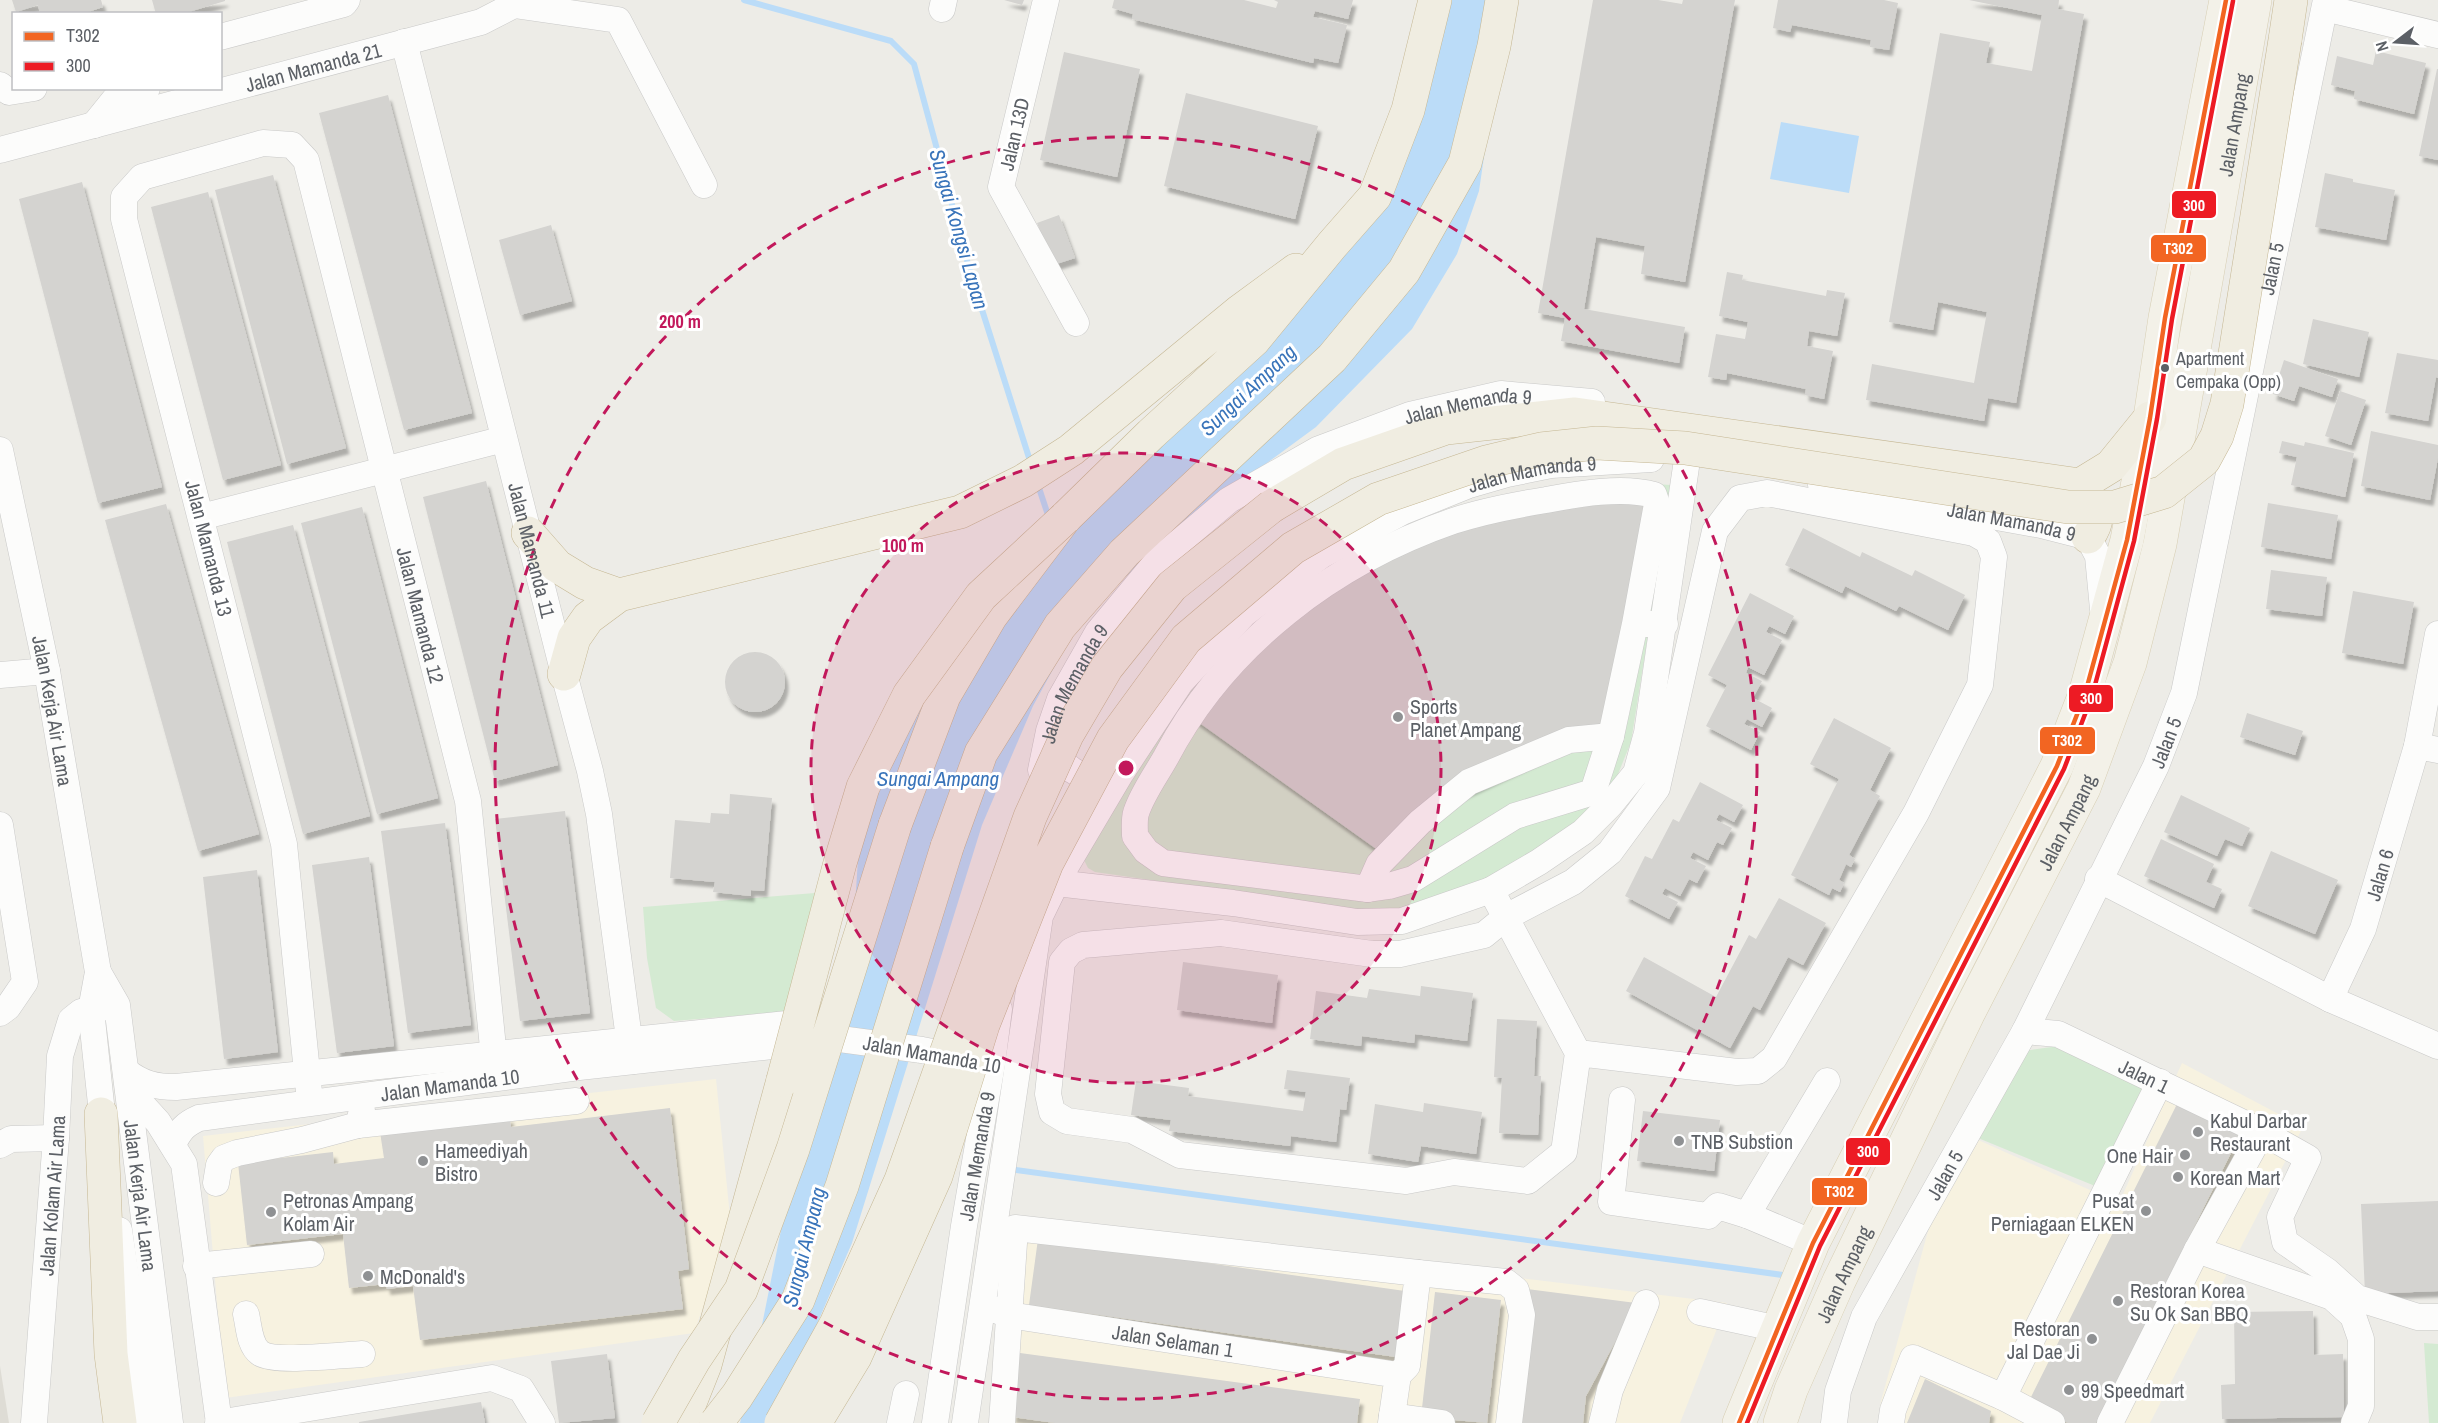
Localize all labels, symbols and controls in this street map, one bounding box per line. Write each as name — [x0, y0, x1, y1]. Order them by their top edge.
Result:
legend — [12, 12, 222, 90]
north arrow — [2366, 12, 2426, 72]
text: T302 — [66, 23, 100, 48]
street label: Jalan Mamanda 21 — [242, 36, 384, 98]
text: N — [2370, 39, 2394, 54]
text: 300 — [66, 53, 91, 78]
street label: Jalan Ampang — [2211, 71, 2255, 178]
street label: Jalan 13D — [993, 95, 1035, 173]
water label: Sungai Kongsi Lapan — [922, 145, 996, 313]
line badge: 300 — [2171, 190, 2217, 219]
text: 300 — [2183, 194, 2205, 216]
line badge: T302 — [2150, 234, 2207, 263]
text: T302 — [2163, 237, 2193, 259]
street label: Jalan 5 — [2252, 240, 2290, 297]
text: 200 m — [659, 309, 701, 334]
water label: Sungai Ampang — [1193, 337, 1303, 442]
place label: Apartment Cempaka (Opp) — [2175, 346, 2281, 394]
marker: Apartment Cempaka (Opp) — [2159, 362, 2171, 374]
street label: Jalan Memanda 9 — [1399, 380, 1533, 430]
street label: Jalan Mamanda 9 — [1465, 449, 1597, 498]
street label: Jalan Mamanda 13 — [179, 477, 239, 619]
street label: Jalan Mamanda 11 — [503, 480, 563, 620]
street label: Jalan Mamanda 9 — [1945, 495, 2079, 547]
text: 100 m — [882, 533, 924, 558]
street label: Jalan Mamanda 12 — [391, 544, 451, 686]
street label: Jalan Memanda 9 — [1033, 618, 1113, 745]
street label: Jalan Kerja Air Lama — [26, 633, 80, 788]
line badge: 300 — [2068, 684, 2114, 713]
text: 300 — [2080, 687, 2102, 709]
place label: Sports Planet Ampang — [1410, 693, 1521, 743]
marker: Sports Planet Ampang — [1391, 710, 1405, 724]
street label: Jalan 5 — [2143, 713, 2187, 772]
line badge: T302 — [2039, 726, 2096, 755]
text: T302 — [2052, 729, 2082, 751]
centre of rings — [1116, 758, 1136, 778]
water label: Sungai Ampang — [877, 764, 1000, 793]
street label: Jalan Ampang — [2031, 771, 2101, 875]
street label: Jalan 6 — [2359, 846, 2399, 904]
street label: Jalan Mamanda 10 — [861, 1029, 1003, 1079]
street label: Jalan 1 — [2115, 1052, 2174, 1099]
street label: Jalan Mamanda 10 — [379, 1062, 521, 1107]
street label: Jalan Memanda 9 — [952, 1090, 1000, 1223]
place label: Kabul Darbar Restaurant — [2210, 1107, 2307, 1157]
street label: Jalan Kolam Air Lama — [32, 1115, 71, 1277]
street label: Jalan Kerja Air Lama — [118, 1118, 164, 1273]
marker: Kabul Darbar Restaurant — [2191, 1125, 2205, 1139]
place label: TNB Substion — [1691, 1128, 1793, 1155]
marker: TNB Substion — [1672, 1134, 1686, 1148]
place label: Hameediyah Bistro — [435, 1137, 528, 1187]
line badge: 300 — [1845, 1137, 1891, 1166]
text: 300 — [1857, 1140, 1879, 1162]
place label: One Hair — [2106, 1142, 2174, 1169]
street label: Jalan 5 — [1919, 1145, 1969, 1204]
marker: One Hair — [2178, 1148, 2192, 1162]
marker: Hameediyah Bistro — [416, 1154, 430, 1168]
place label: Korean Mart — [2190, 1164, 2281, 1191]
marker: Korean Mart — [2171, 1170, 2185, 1184]
line badge: T302 — [1811, 1177, 1868, 1206]
text: T302 — [1824, 1180, 1854, 1202]
water label: Sungai Ampang — [775, 1184, 833, 1310]
place label: Petronas Ampang Kolam Air — [283, 1187, 413, 1237]
place label: Pusat Perniagaan ELKEN — [1991, 1187, 2134, 1237]
marker: Pusat Perniagaan ELKEN — [2139, 1204, 2153, 1218]
marker: Petronas Ampang Kolam Air — [264, 1205, 278, 1219]
street label: Jalan Ampang — [1809, 1221, 1877, 1327]
place label: McDonald's — [380, 1263, 465, 1290]
marker: McDonald's — [361, 1269, 375, 1283]
place label: Restoran Korea Su Ok San BBQ — [2130, 1277, 2249, 1327]
marker: Restoran Korea Su Ok San BBQ — [2111, 1294, 2125, 1308]
place label: Restoran Jal Dae Ji — [2007, 1315, 2080, 1365]
street label: Jalan Selaman 1 — [1111, 1318, 1235, 1363]
marker: Restoran Jal Dae Ji — [2085, 1332, 2099, 1346]
place label: 99 Speedmart — [2081, 1377, 2184, 1404]
marker: 99 Speedmart — [2062, 1383, 2076, 1397]

